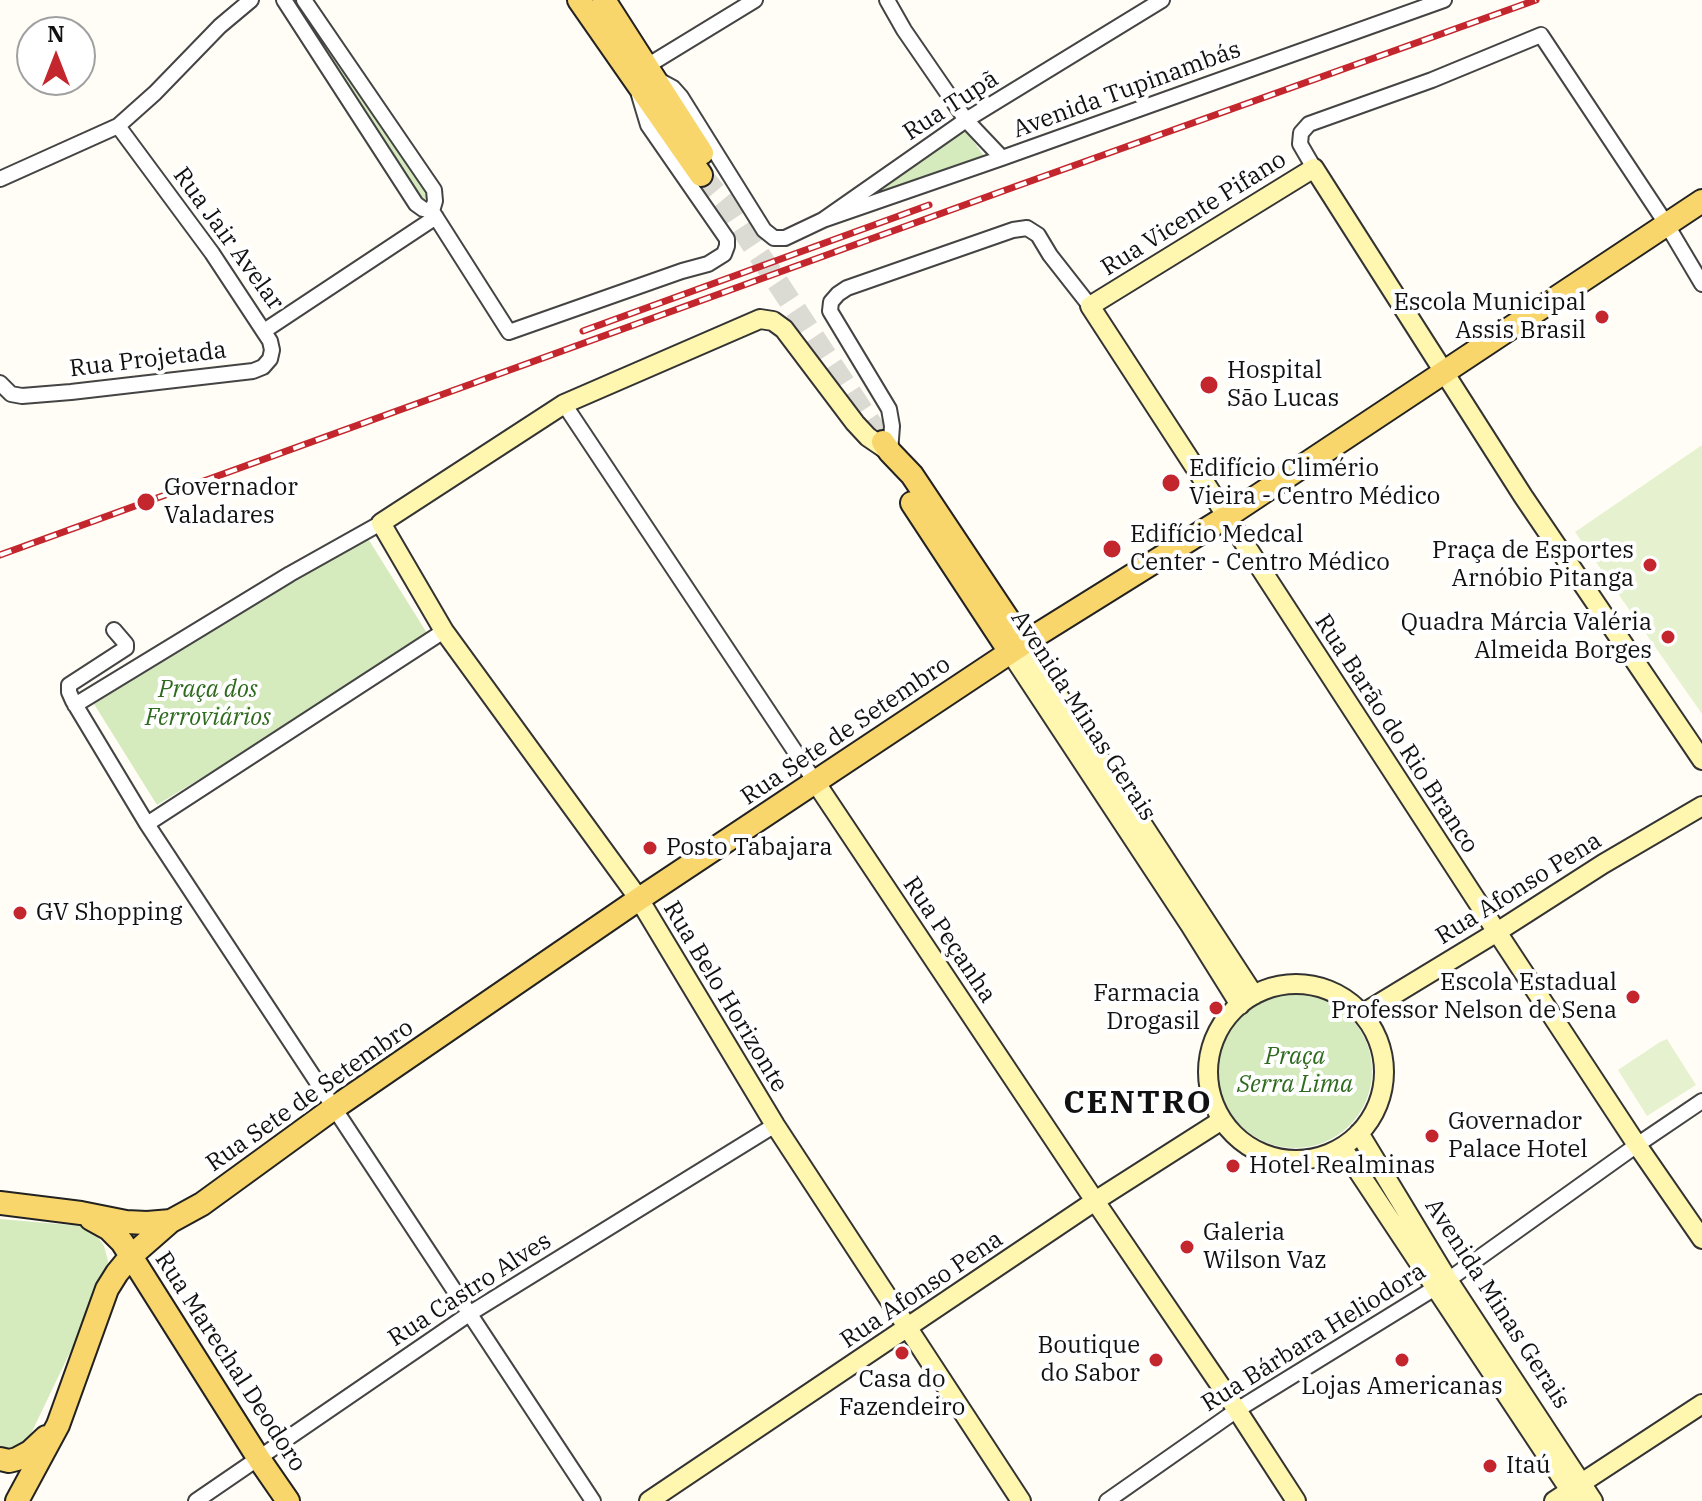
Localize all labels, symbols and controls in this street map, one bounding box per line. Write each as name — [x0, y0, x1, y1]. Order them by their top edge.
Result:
north arrow — [16, 16, 96, 96]
text: N — [47, 19, 65, 48]
street label: Avenida Tupinambás — [1009, 35, 1245, 145]
street label: Rua Tupã — [898, 65, 1004, 147]
street label: Rua Vicente Pifano — [1096, 145, 1292, 283]
street label: Rua Jair Avelar — [167, 162, 289, 316]
place label: Escola Municipal Assis Brasil — [1393, 289, 1586, 345]
marker: Escola Municipal Assis Brasil — [1593, 308, 1611, 326]
street label: Rua Projetada — [68, 336, 228, 384]
place label: Hospital São Lucas — [1227, 357, 1339, 413]
marker: Hospital São Lucas — [1198, 374, 1220, 396]
place label: Edifício Climério Vieira - Centro Médico — [1189, 455, 1440, 511]
marker: Edifício Climério Vieira - Centro Médico — [1160, 472, 1182, 494]
place label: Governador Valadares — [164, 474, 298, 530]
marker: Governador Valadares — [135, 491, 157, 513]
place label: Edifício Medcal Center - Centro Médico — [1130, 521, 1390, 577]
place label: Praça de Esportes Arnóbio Pitanga — [1432, 537, 1634, 593]
marker: Edifício Medcal Center - Centro Médico — [1101, 538, 1123, 560]
marker: Praça de Esportes Arnóbio Pitanga — [1641, 556, 1659, 574]
street label: Avenida Minas Gerais — [1004, 605, 1162, 827]
street label: Rua Barão do Rio Branco — [1308, 609, 1484, 859]
place label: Quadra Márcia Valéria Almeida Borges — [1401, 609, 1652, 665]
marker: Quadra Márcia Valéria Almeida Borges — [1659, 628, 1677, 646]
street label: Rua Sete de Setembro — [736, 650, 956, 812]
park label: Praça dos Ferroviários — [145, 676, 271, 732]
street label: Rua Afonso Pena — [1431, 827, 1607, 951]
place label: Posto Tabajara — [666, 834, 833, 862]
marker: Posto Tabajara — [641, 839, 659, 857]
street label: Rua Peçanha — [896, 872, 1002, 1008]
street label: Rua Belo Horizonte — [657, 896, 793, 1098]
place label: GV Shopping — [36, 899, 182, 927]
marker: GV Shopping — [11, 904, 29, 922]
place label: Escola Estadual Professor Nelson de Sena — [1331, 969, 1617, 1025]
place label: Farmacia Drogasil — [1093, 980, 1200, 1036]
marker: Escola Estadual Professor Nelson de Sena — [1624, 988, 1642, 1006]
marker: Farmacia Drogasil — [1207, 999, 1225, 1017]
street label: Rua Sete de Setembro — [201, 1014, 419, 1178]
park label: Praça Serra Lima — [1237, 1043, 1353, 1099]
district label: CENTRO — [1063, 1085, 1213, 1123]
place label: Governador Palace Hotel — [1448, 1108, 1588, 1164]
marker: Governador Palace Hotel — [1423, 1127, 1441, 1145]
place label: Hotel Realminas — [1249, 1152, 1435, 1180]
marker: Hotel Realminas — [1224, 1157, 1242, 1175]
street label: Avenida Minas Gerais — [1418, 1193, 1576, 1415]
place label: Galeria Wilson Vaz — [1203, 1219, 1326, 1275]
street label: Rua Afonso Pena — [835, 1225, 1009, 1355]
street label: Rua Castro Alves — [383, 1227, 557, 1353]
marker: Galeria Wilson Vaz — [1178, 1238, 1196, 1256]
street label: Rua Marechal Deodoro — [148, 1247, 312, 1477]
street label: Rua Bárbara Heliodora — [1197, 1257, 1431, 1419]
place label: Boutique do Sabor — [1037, 1332, 1140, 1388]
marker: Casa do Fazendeiro — [893, 1344, 911, 1362]
marker: Boutique do Sabor — [1147, 1351, 1165, 1369]
marker: Lojas Americanas — [1393, 1351, 1411, 1369]
place label: Casa do Fazendeiro — [839, 1366, 965, 1422]
place label: Lojas Americanas — [1301, 1373, 1503, 1401]
place label: Itaú — [1506, 1452, 1551, 1480]
marker: Itaú — [1481, 1457, 1499, 1475]

